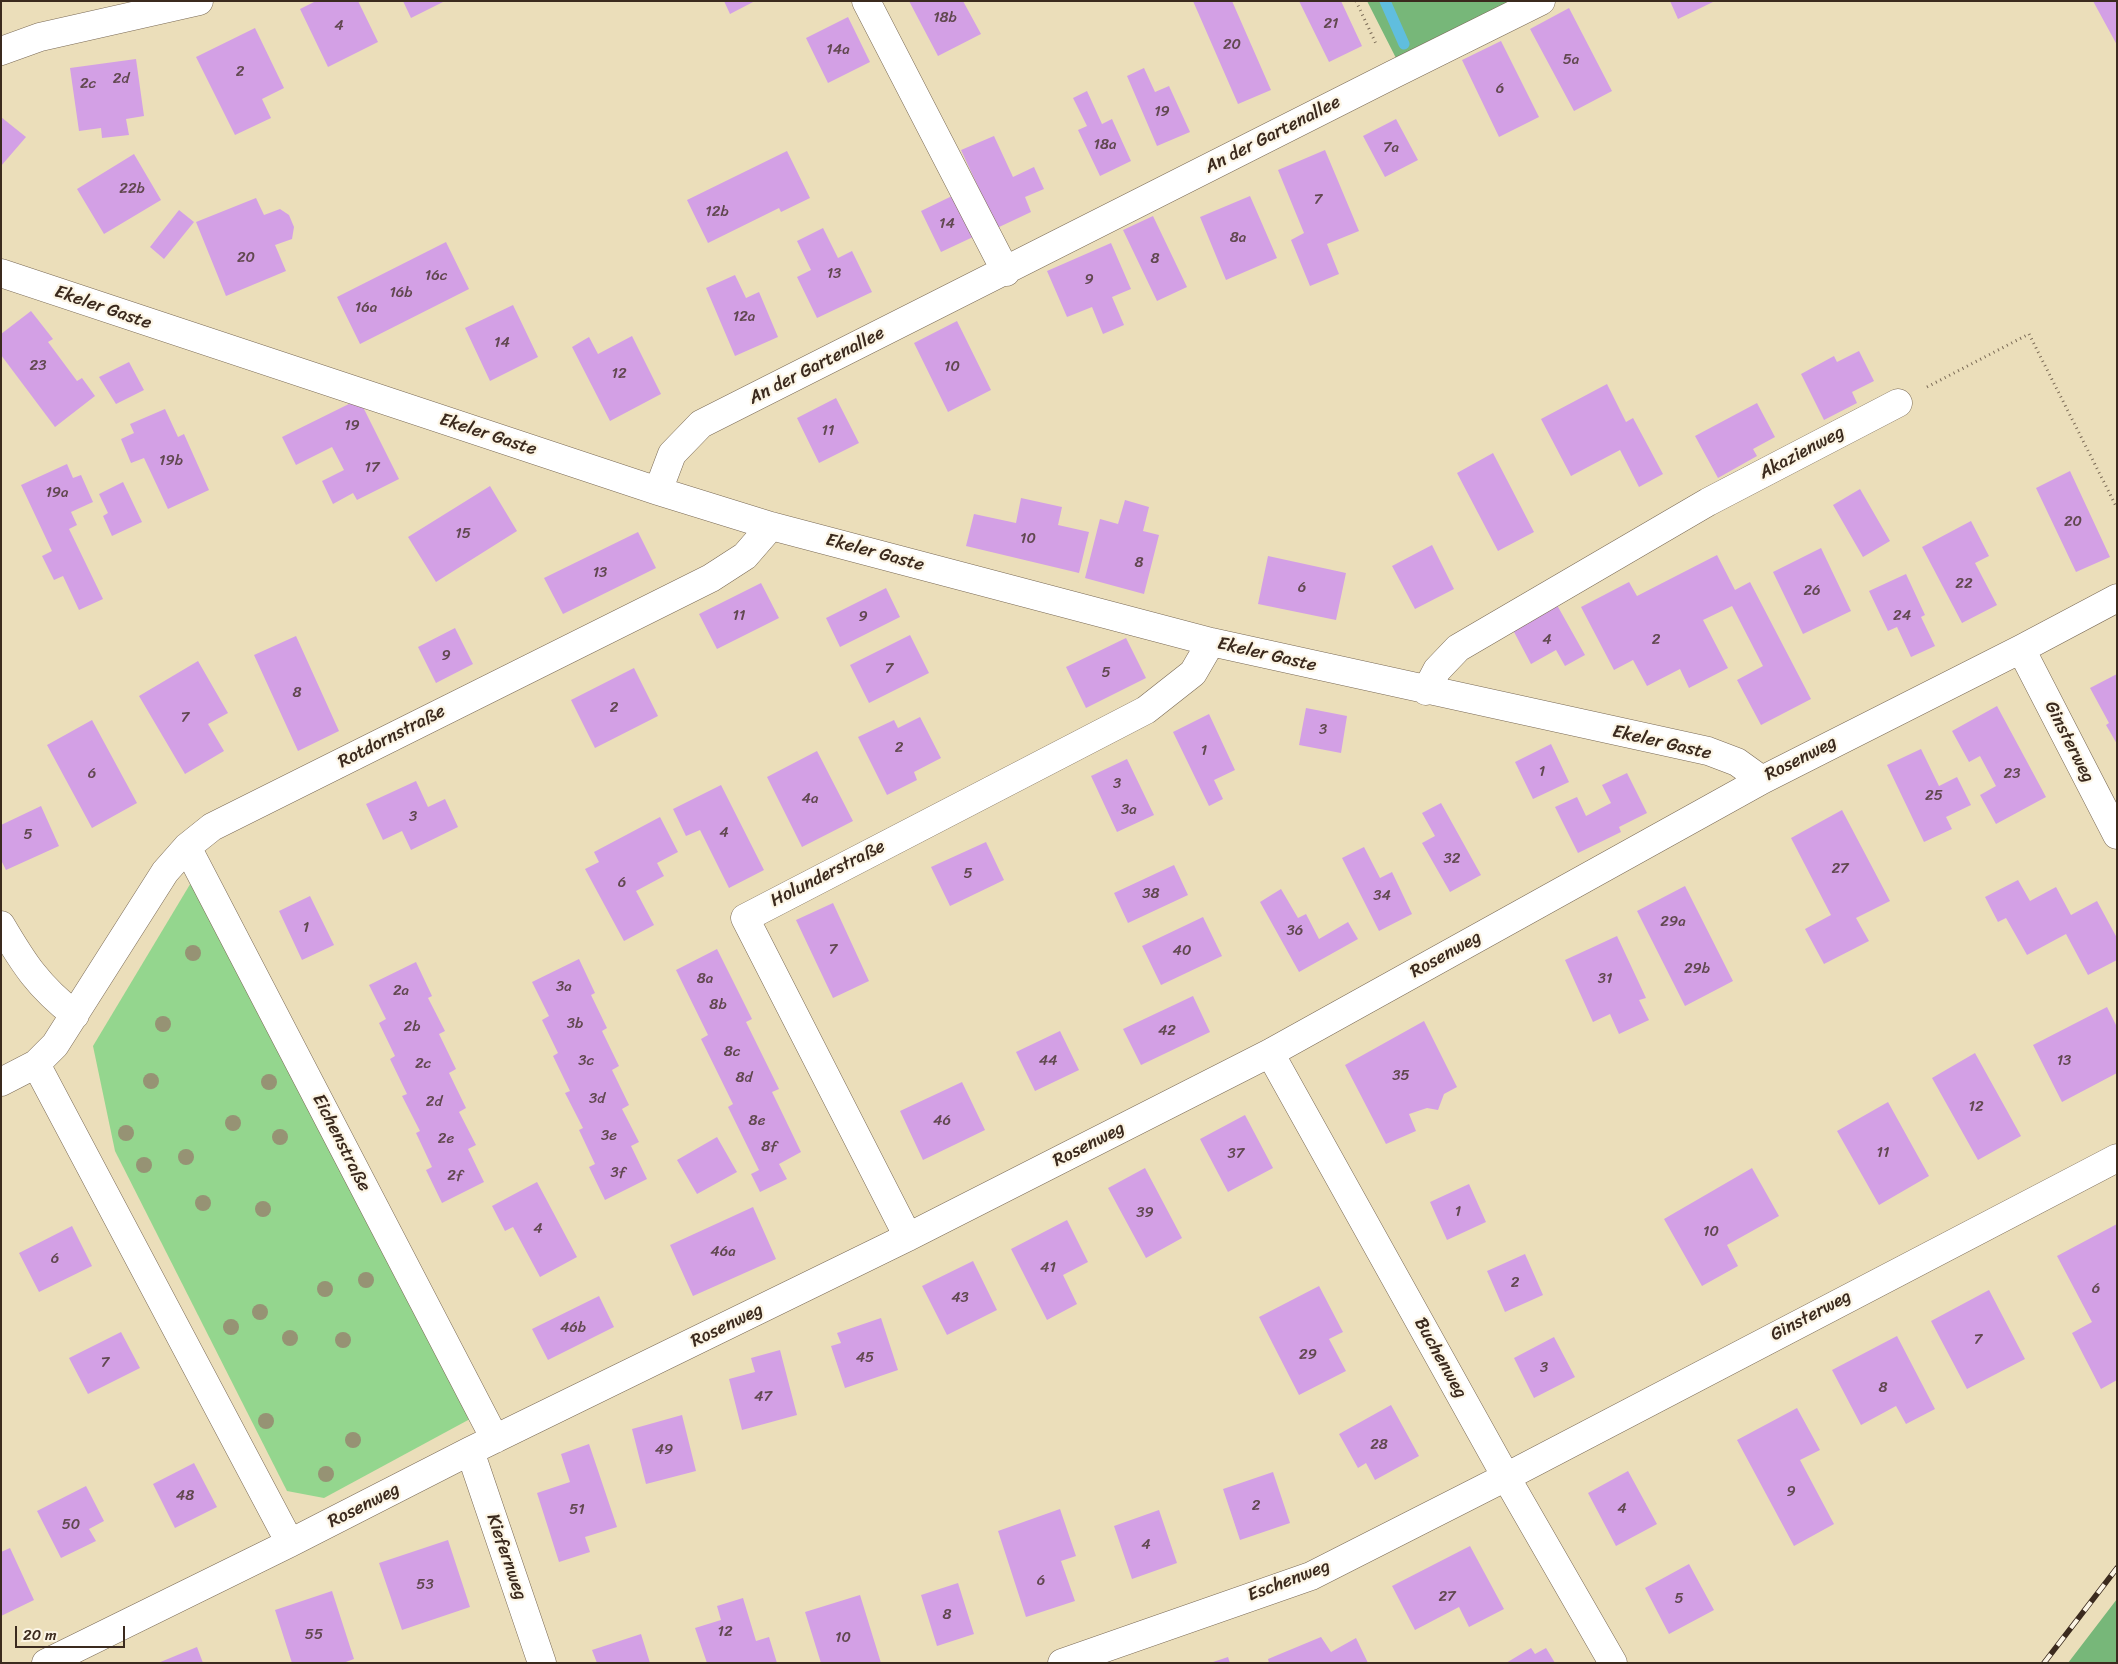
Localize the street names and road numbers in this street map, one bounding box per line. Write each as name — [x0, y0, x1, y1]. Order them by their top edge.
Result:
street label: An der Gartenallee — [1202, 91, 1344, 179]
street label: Ekeler Gaste — [52, 281, 154, 335]
street label: An der Gartenallee — [746, 322, 888, 410]
street label: Ekeler Gaste — [437, 409, 539, 461]
street label: Akazienweg — [1756, 422, 1848, 484]
street label: Ekeler Gaste — [823, 530, 927, 576]
street label: Ekeler Gaste — [1215, 633, 1319, 677]
street label: Ginsterweg — [2039, 698, 2099, 786]
street label: Rotdornstraße — [335, 701, 449, 773]
street label: Ekeler Gaste — [1610, 721, 1714, 765]
street label: Rosenweg — [1762, 732, 1840, 786]
street label: Holunderstraße — [767, 836, 889, 912]
street label: Rosenweg — [1407, 927, 1485, 983]
street label: Eichenstraße — [307, 1091, 375, 1195]
street label: Rosenweg — [1050, 1118, 1128, 1172]
street label: Ginsterweg — [1767, 1286, 1855, 1346]
street label: Rosenweg — [687, 1299, 767, 1353]
street label: Buchenweg — [1409, 1314, 1471, 1402]
street label: Rosenweg — [325, 1479, 403, 1533]
street label: Kiefernweg — [481, 1511, 531, 1603]
street label: Eschenweg — [1245, 1555, 1333, 1607]

